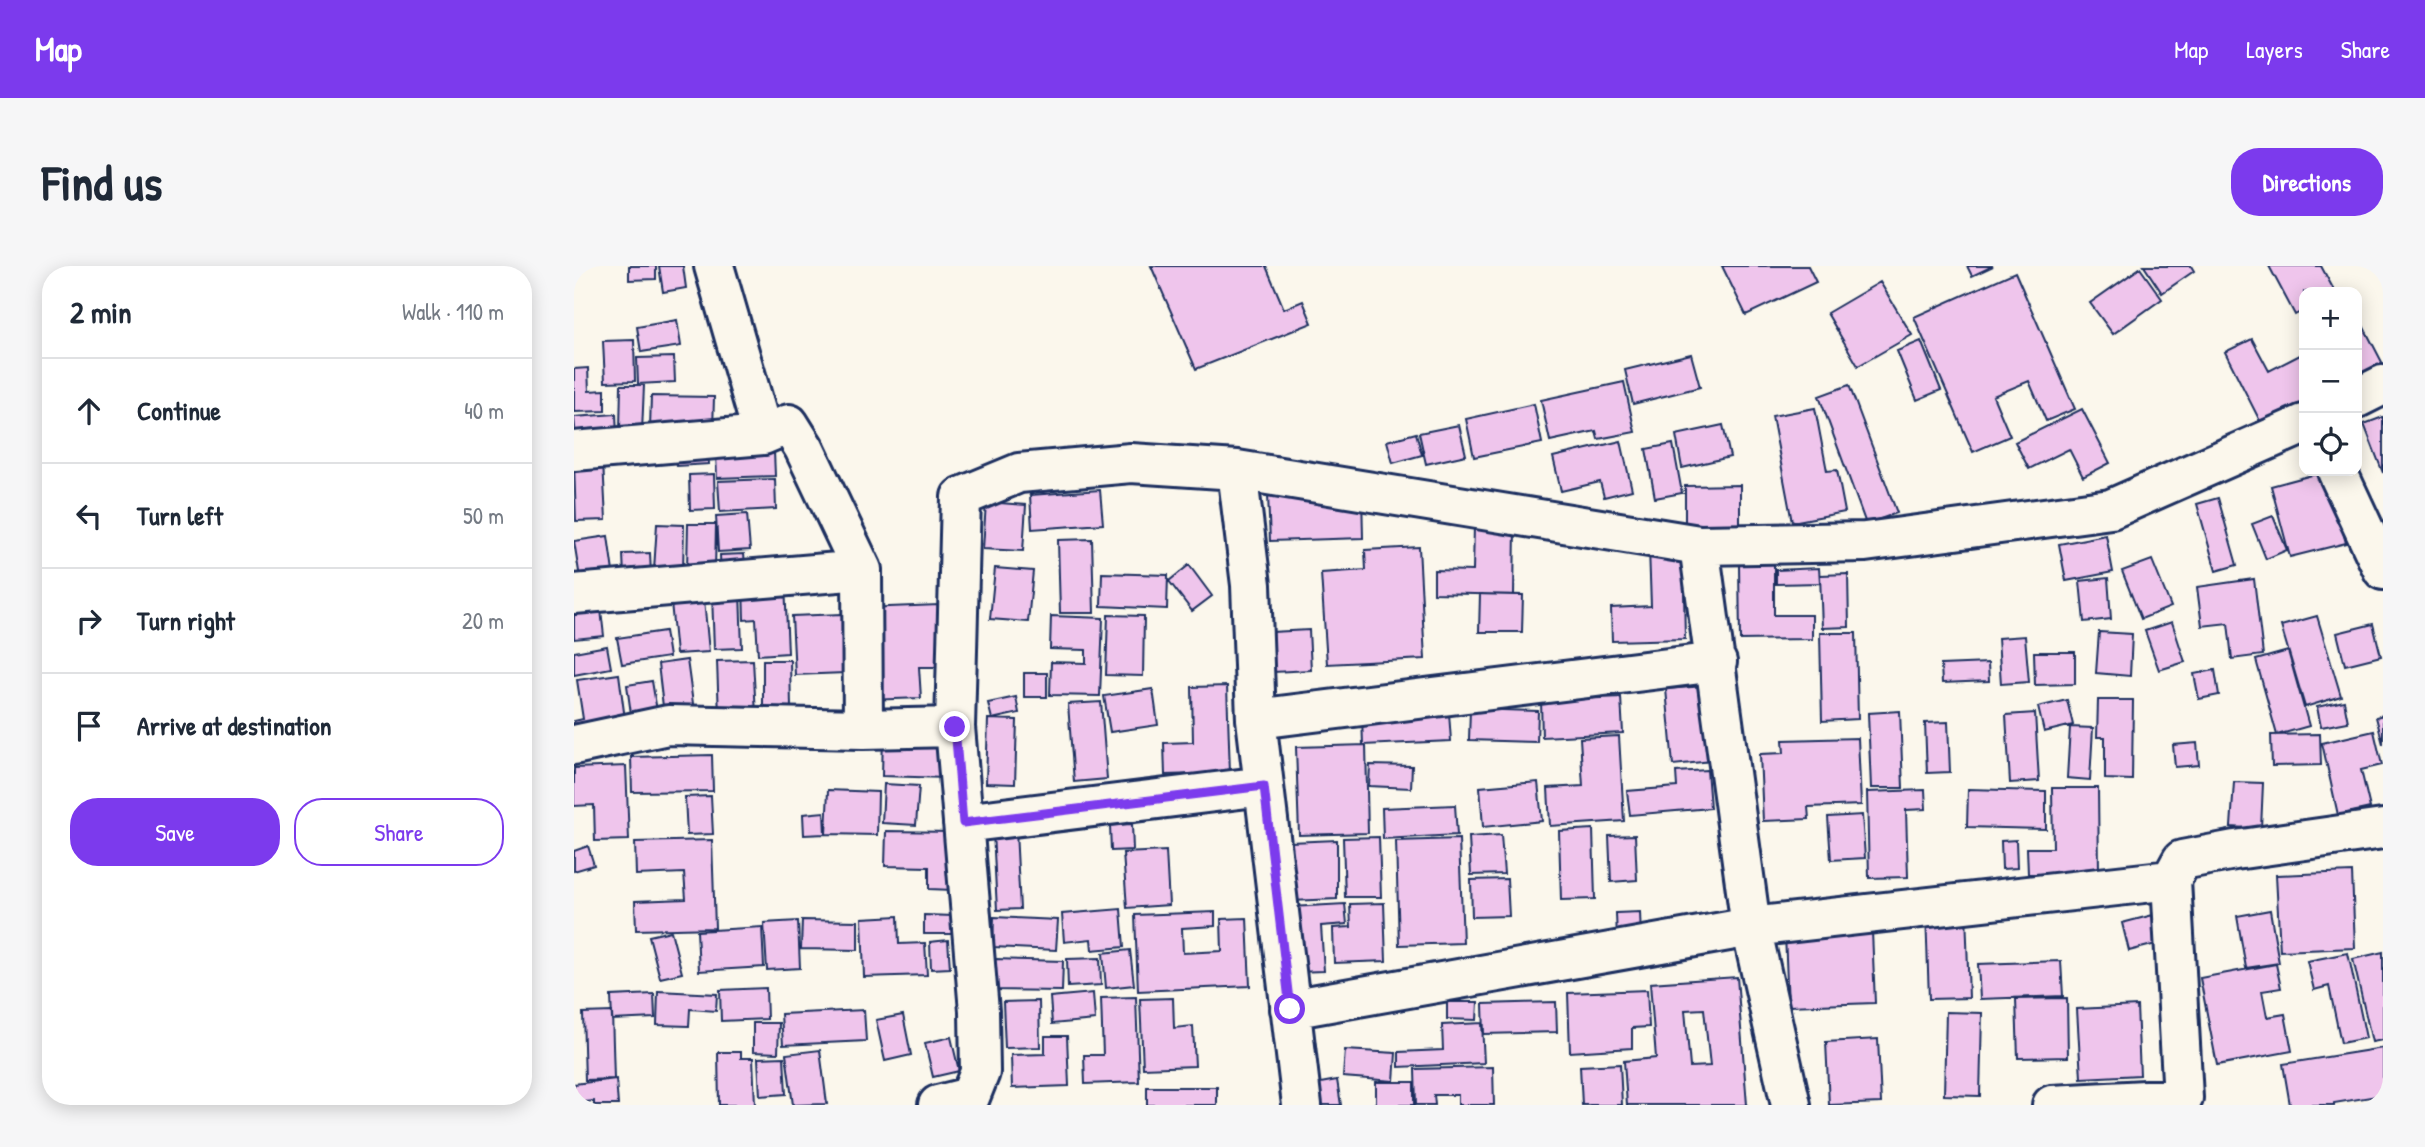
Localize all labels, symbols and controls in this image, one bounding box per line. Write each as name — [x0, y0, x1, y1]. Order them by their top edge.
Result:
text: Map — [35, 27, 82, 71]
text: Map — [2174, 33, 2208, 65]
text: Layers — [2246, 33, 2303, 65]
text: Share — [2341, 33, 2390, 65]
button: Directions — [2231, 148, 2383, 216]
text: Find us — [42, 149, 162, 215]
map controls — [2299, 287, 2362, 476]
button: + — [2299, 287, 2362, 350]
text: 2 min — [70, 292, 132, 332]
text: Walk · 110 m — [402, 296, 504, 327]
button: − — [2299, 350, 2362, 413]
icon: ahead — [70, 392, 108, 430]
text: Continue — [137, 393, 221, 428]
text: 40 m — [464, 395, 504, 426]
button: locate — [2299, 413, 2362, 476]
icon: left — [70, 497, 108, 535]
text: Turn left — [137, 498, 223, 533]
text: 50 m — [463, 500, 504, 531]
icon: right — [70, 602, 108, 640]
text: Turn right — [137, 603, 235, 638]
text: 20 m — [462, 605, 504, 636]
icon: arrive — [70, 707, 108, 745]
text: Arrive at destination — [137, 708, 332, 743]
route end — [939, 711, 970, 742]
button: Save — [70, 798, 280, 866]
button: Share — [294, 798, 504, 866]
route start — [1274, 993, 1305, 1024]

